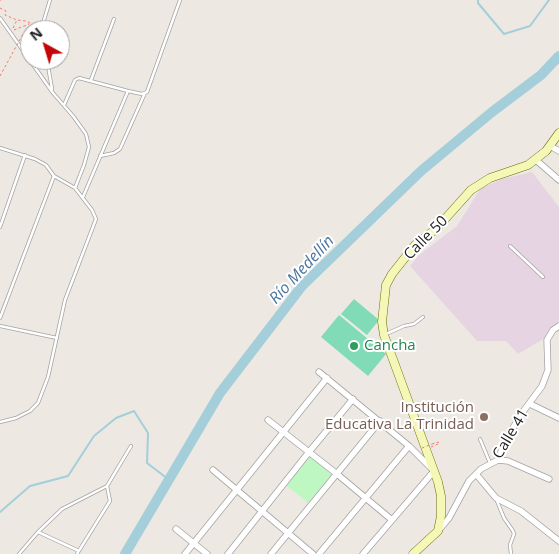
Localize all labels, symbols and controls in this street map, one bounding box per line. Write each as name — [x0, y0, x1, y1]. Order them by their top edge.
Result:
north arrow — [20, 20, 70, 70]
text: N — [25, 23, 46, 45]
street label: Calle 50 — [400, 212, 452, 264]
water label: Río Medellín — [266, 232, 338, 308]
place label: Cancha — [364, 337, 416, 355]
marker: Cancha — [348, 340, 360, 352]
place label: Institución Educativa La Trinidad — [325, 399, 474, 434]
street label: Calle 41 — [489, 406, 533, 462]
marker: Institución Educativa La Trinidad — [478, 411, 490, 423]

